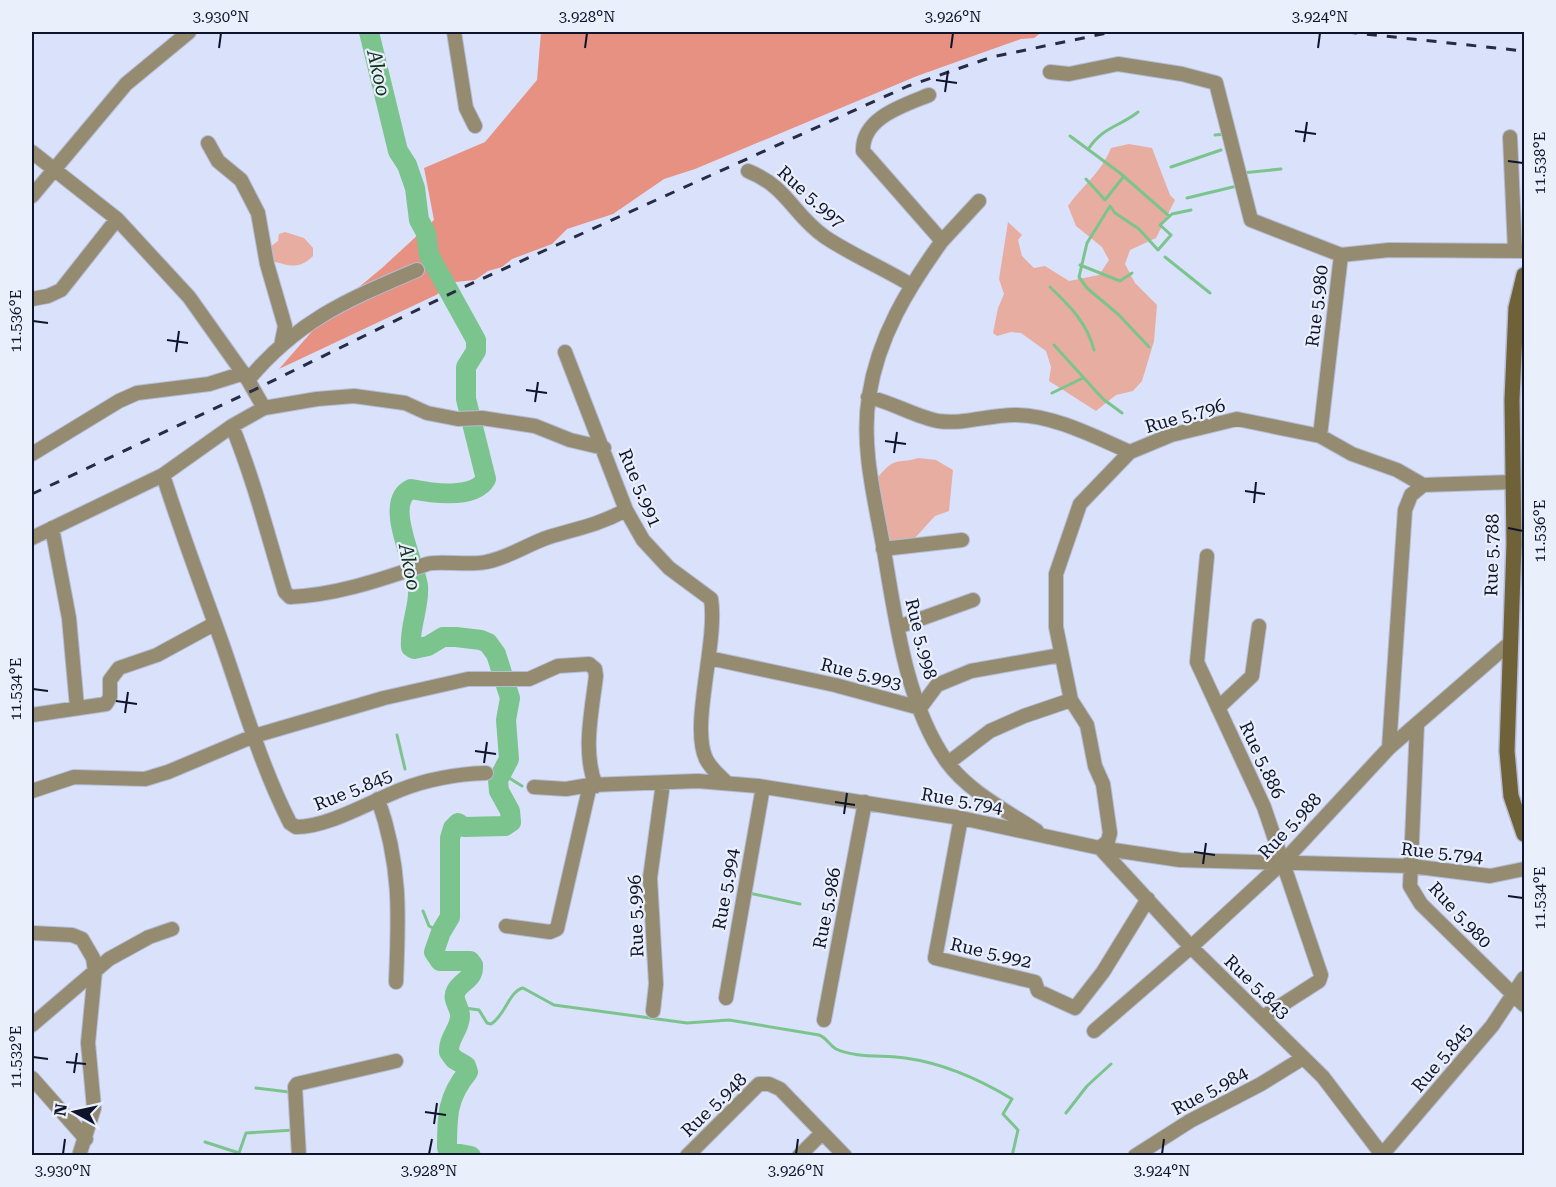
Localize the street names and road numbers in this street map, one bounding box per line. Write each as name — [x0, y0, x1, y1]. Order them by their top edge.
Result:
street label: Rue 5.997 — [774, 161, 849, 232]
street label: Rue 5.980 — [1301, 264, 1332, 348]
street label: Rue 5.796 — [1142, 394, 1228, 437]
street label: Rue 5.991 — [615, 446, 666, 530]
street label: Rue 5.788 — [1480, 513, 1503, 597]
street label: Rue 5.998 — [901, 596, 942, 682]
street label: Rue 5.993 — [818, 653, 904, 694]
street label: Rue 5.886 — [1235, 718, 1289, 802]
street label: Rue 5.845 — [311, 764, 395, 815]
street label: Rue 5.794 — [920, 783, 1005, 818]
street label: Rue 5.988 — [1254, 788, 1326, 863]
street label: Rue 5.794 — [1400, 838, 1484, 867]
street label: Rue 5.994 — [708, 846, 743, 931]
street label: Rue 5.986 — [808, 865, 845, 951]
street label: Rue 5.996 — [624, 874, 647, 958]
street label: Rue 5.980 — [1424, 877, 1496, 952]
street label: Rue 5.992 — [948, 933, 1034, 972]
street label: Rue 5.843 — [1220, 950, 1294, 1023]
street label: Rue 5.845 — [1407, 1019, 1476, 1096]
street label: Rue 5.984 — [1168, 1062, 1251, 1119]
street label: Rue 5.948 — [677, 1068, 751, 1141]

